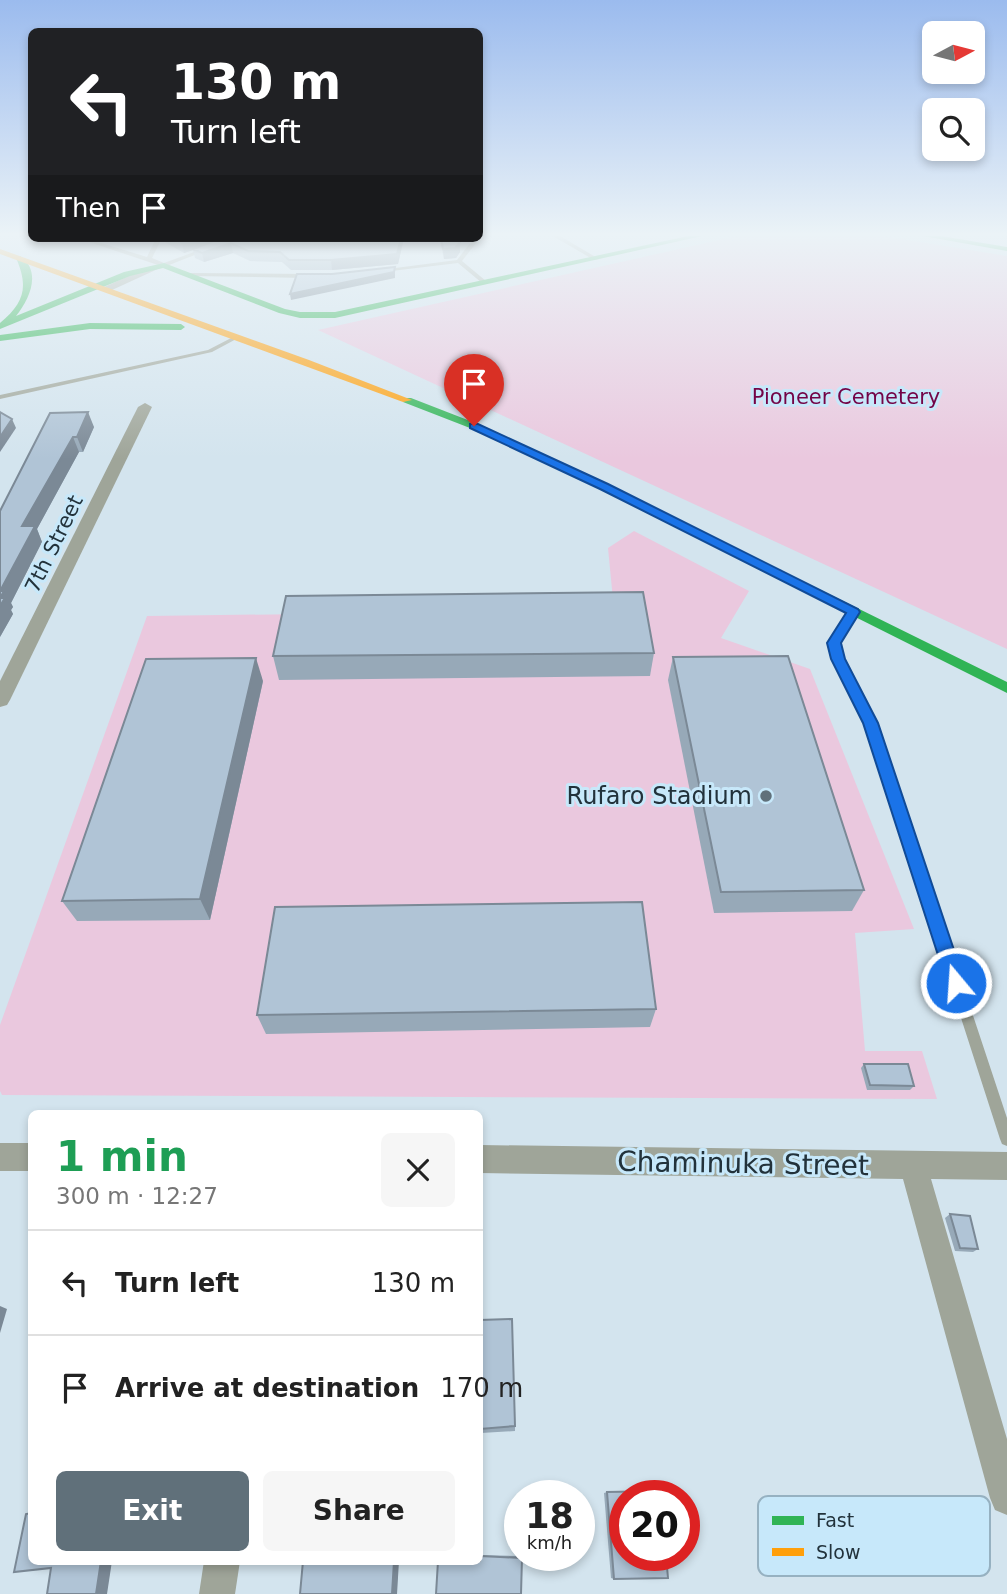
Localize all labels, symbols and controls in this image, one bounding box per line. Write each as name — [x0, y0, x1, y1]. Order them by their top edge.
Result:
north arrow — [922, 21, 985, 84]
map controls — [922, 21, 985, 161]
text: 130 m — [171, 54, 341, 111]
icon: left — [56, 56, 147, 147]
button: search — [922, 98, 985, 161]
text: Turn left — [171, 113, 301, 151]
icon: arrive — [135, 189, 173, 227]
text: Then — [56, 193, 121, 223]
pin — [444, 354, 504, 426]
icon: arrive — [455, 365, 493, 403]
park label: Pioneer Cemetery — [752, 385, 940, 409]
street label: 7th Street — [20, 491, 88, 597]
place label: Rufaro Stadium — [567, 782, 752, 810]
marker: Rufaro Stadium — [758, 788, 774, 804]
position arrow — [919, 946, 993, 1020]
text: 1 min — [56, 1132, 188, 1181]
button: close — [381, 1133, 455, 1207]
street label: Chaminuka Street — [617, 1145, 869, 1182]
text: 300 m · 12:27 — [56, 1183, 218, 1209]
icon: left — [56, 1264, 94, 1302]
text: Turn left — [115, 1268, 239, 1298]
text: 130 m — [372, 1268, 455, 1298]
icon: arrive — [56, 1369, 94, 1407]
text: Arrive at destination — [115, 1373, 419, 1403]
text: 170 m — [440, 1373, 523, 1403]
button: Exit — [56, 1471, 249, 1551]
button: Share — [263, 1471, 455, 1551]
speed limit sign: 20 — [609, 1480, 700, 1571]
text: 18 — [525, 1496, 574, 1536]
legend — [758, 1496, 990, 1576]
text: Fast — [816, 1509, 854, 1531]
text: km/h — [527, 1532, 572, 1553]
text: Slow — [816, 1541, 861, 1563]

